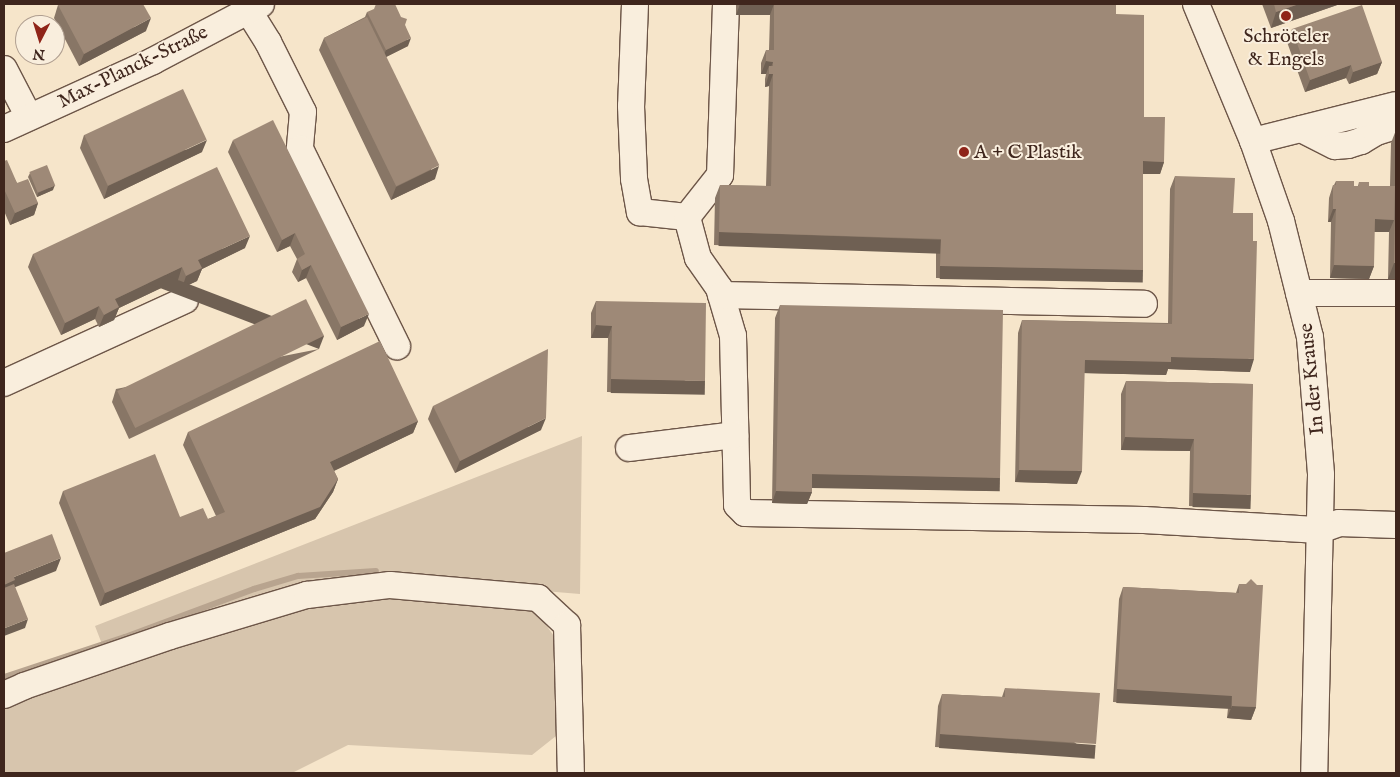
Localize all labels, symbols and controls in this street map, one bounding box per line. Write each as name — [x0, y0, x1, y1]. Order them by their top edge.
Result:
marker: Schröteler & Engels — [1280, 10, 1292, 22]
north arrow — [15, 15, 65, 65]
street label: Max-Planck-Straße — [54, 20, 212, 114]
place label: Schröteler & Engels — [1243, 24, 1329, 71]
text: N — [32, 44, 46, 63]
place label: A + C Plastik — [974, 140, 1082, 164]
marker: A + C Plastik — [958, 146, 970, 158]
street label: In der Krause — [1294, 322, 1330, 436]

